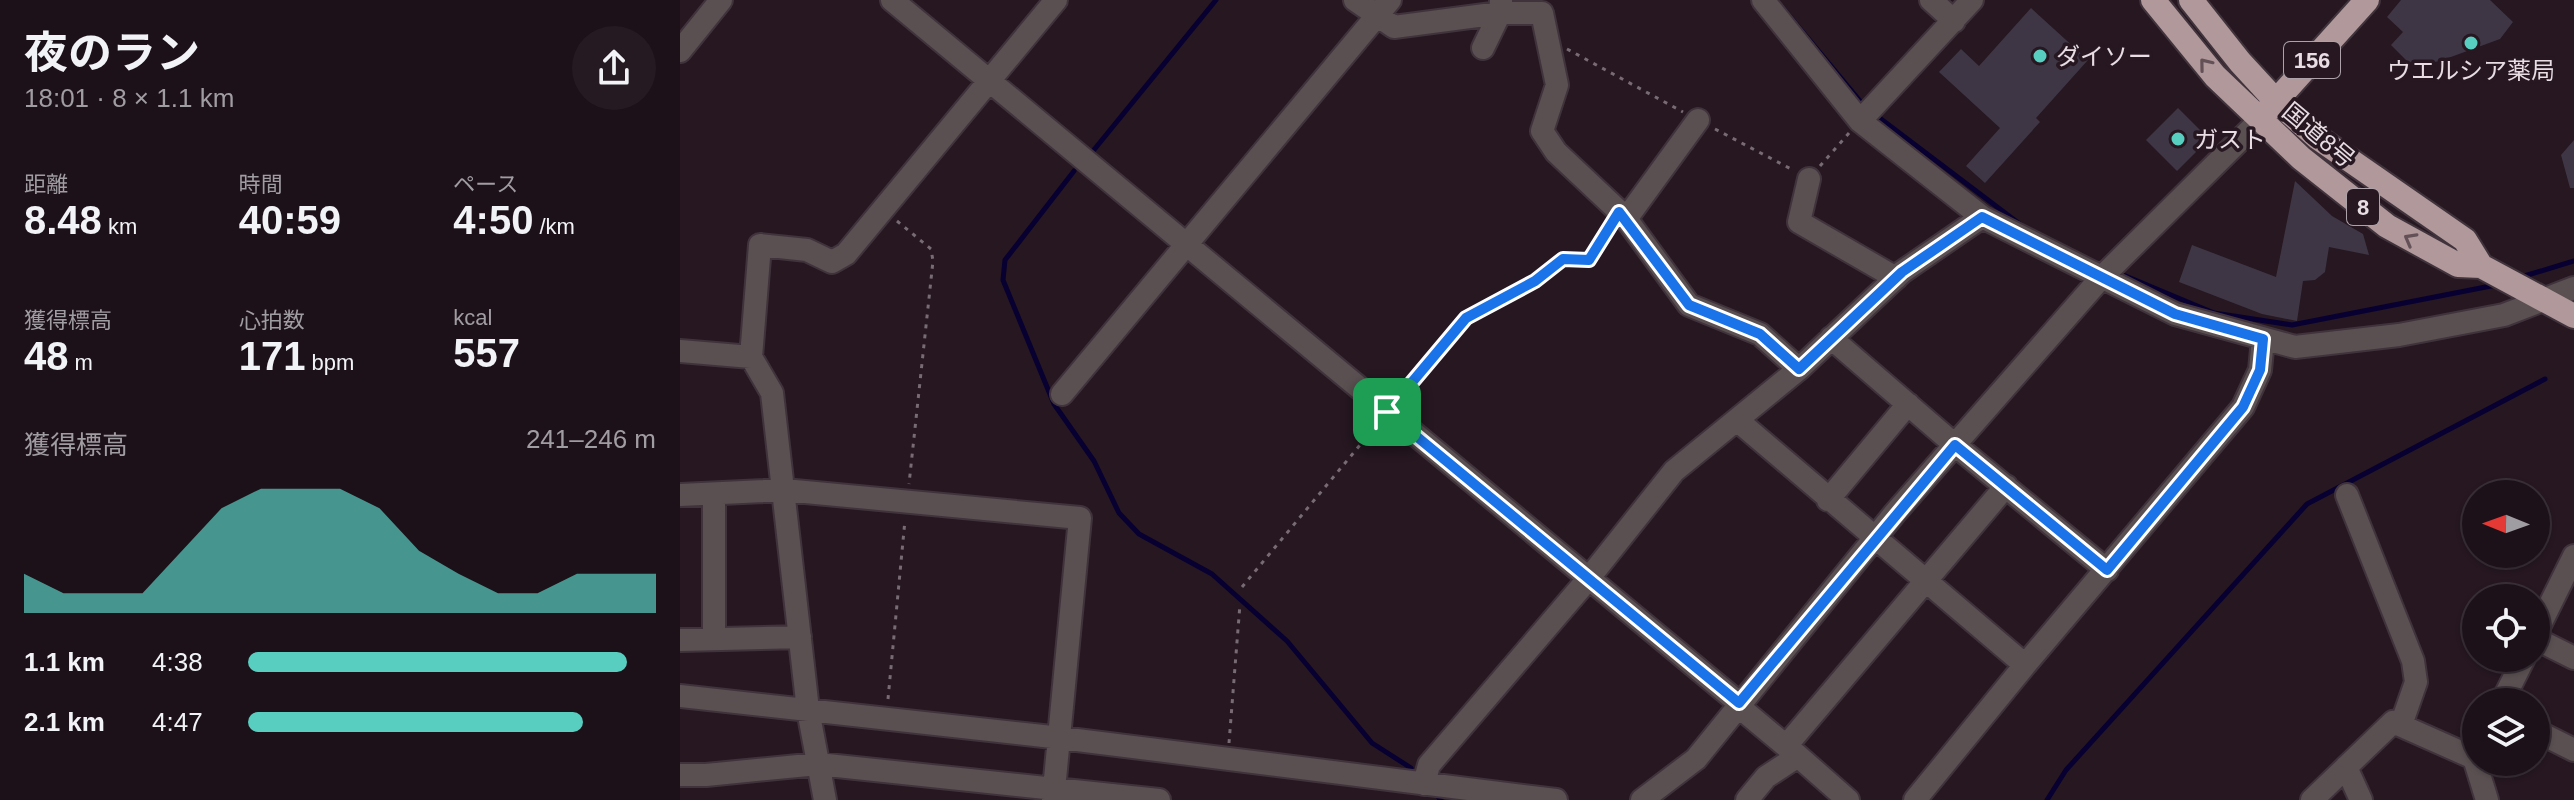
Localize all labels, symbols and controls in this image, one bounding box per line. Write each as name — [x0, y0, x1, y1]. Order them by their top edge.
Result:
button: share — [572, 26, 656, 110]
text: 夜のラン — [24, 28, 200, 77]
marker: ウエルシア薬局 — [2462, 34, 2480, 52]
road number: 156 — [2284, 42, 2340, 78]
place label: ダイソー — [2056, 43, 2152, 70]
marker: ダイソー — [2031, 47, 2049, 65]
place label: ウエルシア薬局 — [2387, 57, 2555, 84]
one-way arrow — [2201, 58, 2215, 73]
text: 18:01 · 8 × 1.1 km — [24, 83, 234, 113]
street label: 国道8号 — [2278, 97, 2360, 173]
place label: ガスト — [2194, 126, 2266, 153]
marker: ガスト — [2169, 130, 2187, 148]
text: 距離 — [24, 172, 68, 197]
text: 時間 — [239, 172, 283, 197]
text: ペース — [453, 172, 518, 197]
road number: 8 — [2347, 189, 2379, 225]
text: 8.48 — [24, 198, 102, 242]
text: 40:59 — [239, 198, 341, 242]
text: 4:50 — [453, 198, 533, 242]
text: km — [102, 214, 137, 239]
text: /km — [533, 214, 575, 239]
one-way arrow — [2405, 233, 2419, 249]
text: kcal — [453, 305, 492, 330]
text: 獲得標高 — [24, 308, 112, 333]
text: 心拍数 — [239, 308, 305, 333]
text: 557 — [453, 331, 520, 375]
text: 48 — [24, 334, 69, 378]
text: 171 — [239, 334, 305, 378]
text: m — [69, 350, 93, 375]
text: bpm — [305, 350, 354, 375]
pin — [1353, 378, 1421, 446]
icon: arrive — [1365, 390, 1409, 434]
text: 241–246 m — [526, 424, 656, 454]
text: 獲得標高 — [24, 430, 128, 460]
north arrow — [2462, 480, 2550, 568]
map controls — [2462, 480, 2550, 776]
button: locate — [2462, 584, 2550, 672]
text: 1.1 km — [24, 647, 105, 677]
text: 4:38 — [152, 647, 203, 677]
button: layers — [2462, 688, 2550, 776]
text: 2.1 km — [24, 707, 105, 737]
text: 4:47 — [152, 707, 203, 737]

